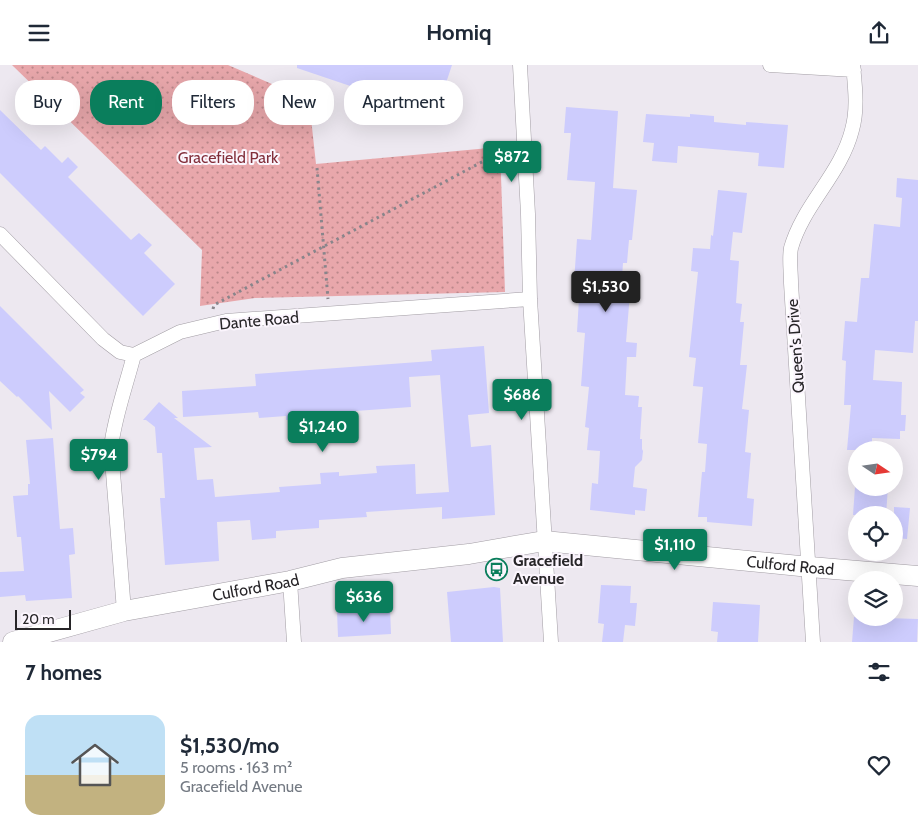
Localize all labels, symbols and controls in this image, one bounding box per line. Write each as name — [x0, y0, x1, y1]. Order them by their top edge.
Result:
icon: menu — [25, 19, 53, 47]
text: Homiq — [426, 19, 492, 46]
icon: share — [865, 19, 893, 47]
chip: Buy — [15, 80, 80, 125]
chip: Rent — [90, 80, 162, 125]
chip: Filters — [172, 80, 254, 125]
chip: New — [264, 80, 334, 125]
chip: Apartment — [344, 80, 463, 125]
pin: $872 — [482, 141, 542, 183]
text: $872 — [494, 147, 530, 166]
park label: Gracefield Park — [178, 148, 279, 167]
pin: $1,530 — [565, 271, 647, 313]
text: $1,530 — [582, 277, 630, 296]
street label: Queen's Drive — [783, 298, 808, 394]
street label: Dante Road — [218, 308, 300, 333]
pin: $686 — [492, 379, 552, 421]
text: $686 — [504, 385, 540, 404]
pin: $1,240 — [282, 411, 364, 453]
text: $1,240 — [299, 417, 347, 436]
pin: $794 — [69, 439, 129, 481]
north arrow — [848, 441, 902, 496]
map controls — [848, 441, 903, 626]
text: $794 — [81, 445, 117, 464]
button: locate — [848, 506, 903, 561]
pin: $1,110 — [634, 529, 716, 571]
text: $1,110 — [654, 535, 696, 554]
place label: Gracefield Avenue — [513, 551, 583, 588]
street label: Culford Road — [746, 552, 835, 579]
bus stop icon: Gracefield Avenue — [485, 557, 509, 581]
street label: Culford Road — [211, 570, 301, 605]
button: layers — [848, 571, 903, 626]
pin: $636 — [334, 581, 394, 623]
text: $636 — [346, 587, 382, 606]
scale bar — [15, 607, 71, 630]
text: 20 m — [22, 610, 55, 628]
icon: filters — [865, 658, 893, 686]
text: 7 homes — [25, 660, 102, 685]
text: $1,530/mo — [180, 733, 279, 758]
icon: home — [65, 735, 125, 795]
icon: heart — [865, 751, 893, 779]
text: 5 rooms · 163 m² — [180, 758, 292, 777]
text: Gracefield Avenue — [180, 777, 302, 796]

